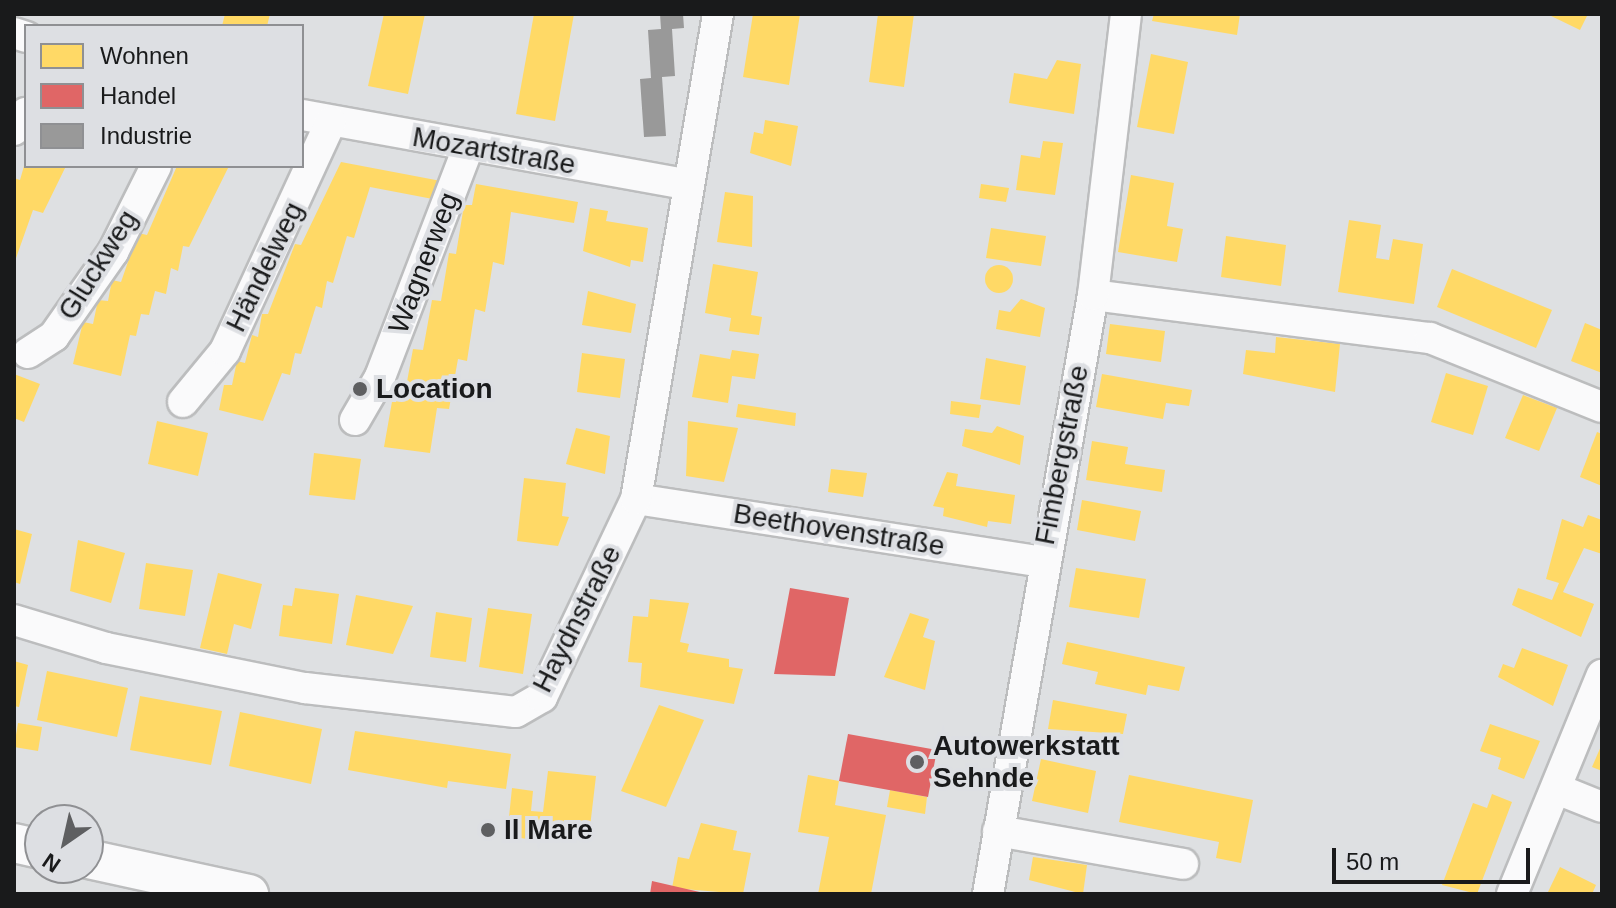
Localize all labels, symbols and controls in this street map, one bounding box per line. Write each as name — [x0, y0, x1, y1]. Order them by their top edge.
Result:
legend — [24, 24, 304, 168]
text: Wohnen — [100, 42, 189, 69]
text: Handel — [100, 82, 176, 109]
street label: Mozartstraße — [410, 120, 578, 182]
text: Industrie — [100, 122, 192, 149]
street label: Wagnerweg — [382, 188, 466, 338]
street label: Händelweg — [219, 197, 311, 337]
street label: Gluckweg — [51, 204, 145, 326]
street label: Fimbergstraße — [1028, 362, 1096, 548]
place label: Location — [376, 372, 493, 406]
marker: Location — [351, 380, 369, 398]
street label: Beethovenstraße — [731, 497, 947, 563]
street label: Haydnstraße — [526, 540, 628, 698]
place label: Autowerkstatt Sehnde — [933, 729, 1120, 795]
marker: Autowerkstatt Sehnde — [908, 753, 926, 771]
north arrow — [24, 804, 104, 884]
place label: Il Mare — [504, 813, 593, 847]
marker: Il Mare — [479, 821, 497, 839]
scale bar — [1336, 832, 1534, 882]
text: N — [38, 848, 65, 877]
text: 50 m — [1346, 848, 1399, 875]

